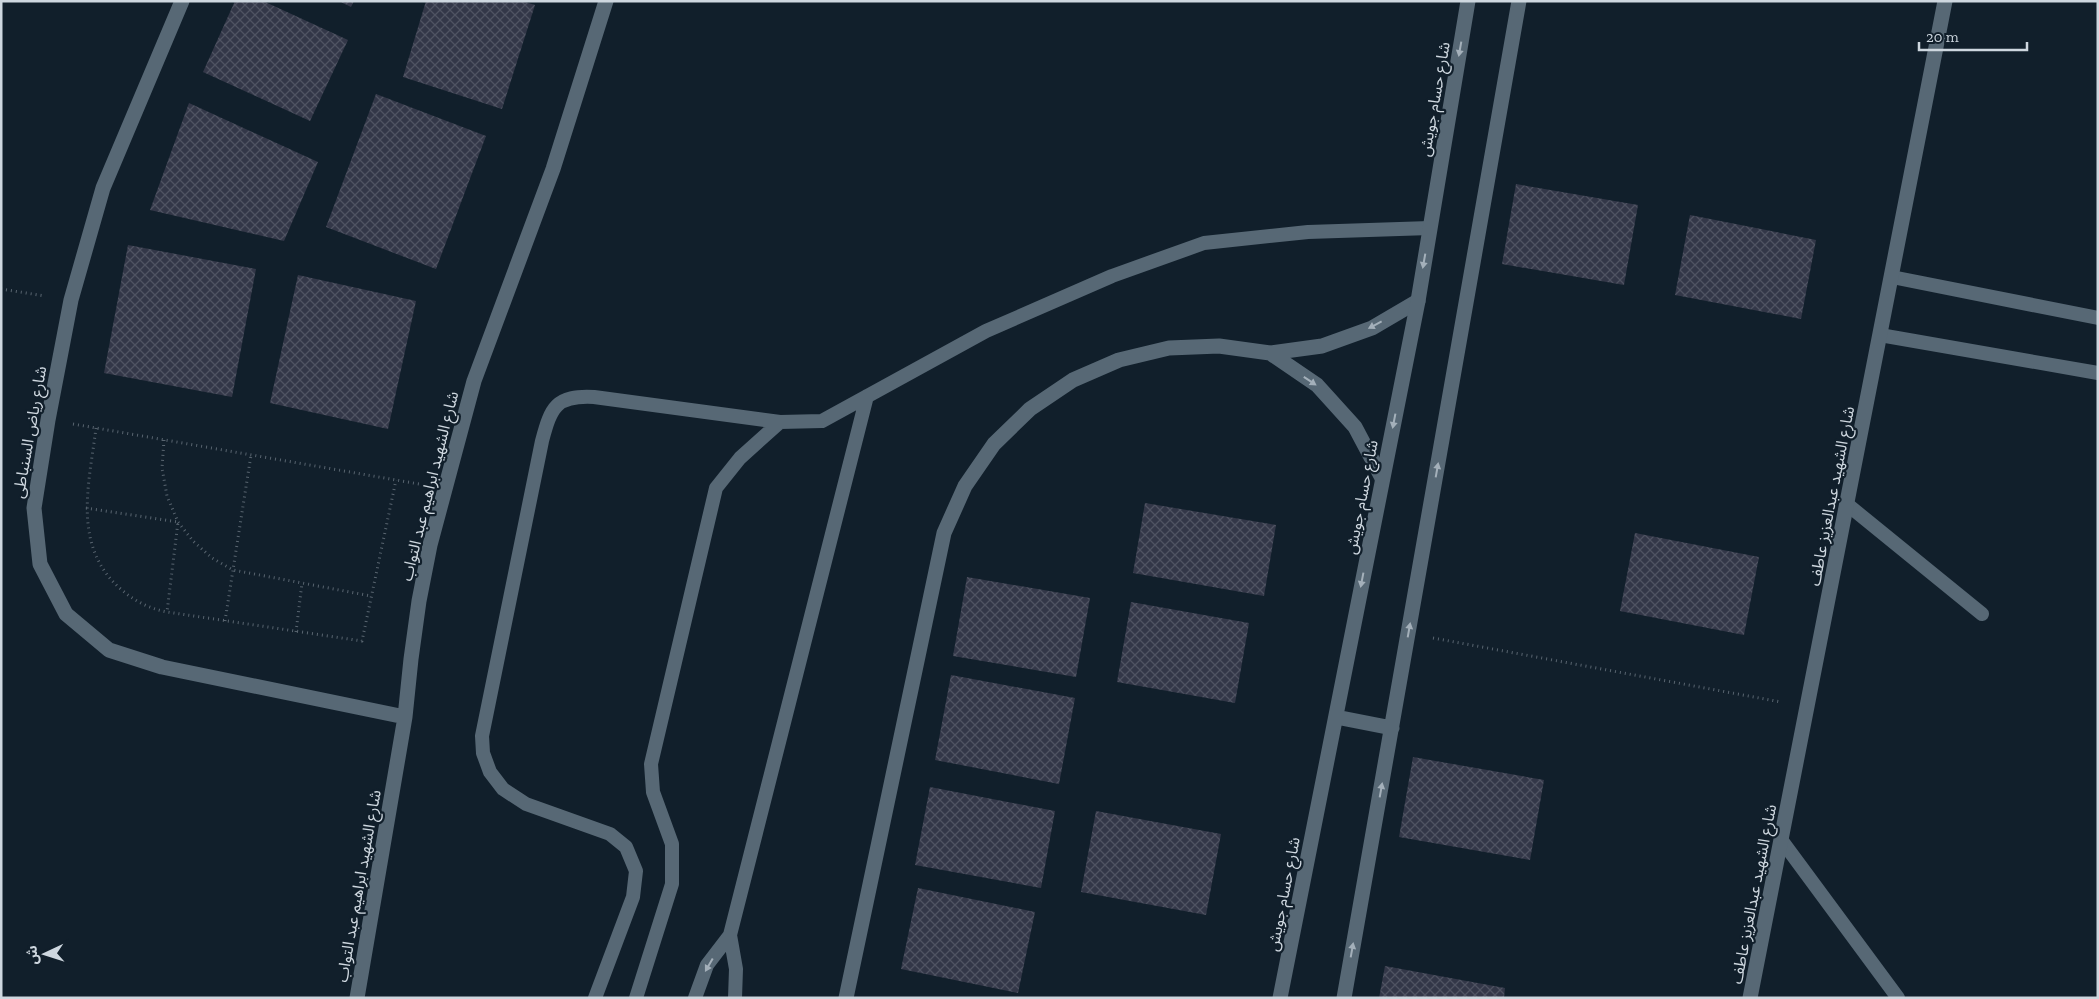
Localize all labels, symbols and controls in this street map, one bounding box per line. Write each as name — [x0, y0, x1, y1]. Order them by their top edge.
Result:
scale bar — [1919, 20, 2026, 52]
text: 20 m — [1926, 28, 1959, 46]
street label: شارع حسام جويش — [1415, 40, 1457, 158]
one-way arrow — [1455, 42, 1463, 58]
one-way arrow — [1420, 254, 1428, 270]
one-way arrow — [1368, 321, 1383, 329]
street label: شارع رياض السنباطى — [9, 364, 53, 500]
one-way arrow — [1304, 376, 1317, 385]
street label: شارع الشهيد ابراهيم عبد التواب — [397, 389, 465, 584]
street label: شارع الشهيد عبدالعزيز عاطف — [1805, 405, 1861, 588]
one-way arrow — [1389, 413, 1397, 429]
street label: شارع حسام جويش — [1341, 438, 1385, 556]
one-way arrow — [1433, 461, 1441, 477]
one-way arrow — [1358, 573, 1366, 589]
one-way arrow — [1405, 621, 1413, 637]
one-way arrow — [1377, 781, 1385, 797]
street label: شارع الشهيد ابراهيم عبد التواب — [332, 788, 388, 984]
street label: شارع الشهيد عبدالعزيز عاطف — [1727, 803, 1783, 986]
street label: شارع حسام جويش — [1263, 835, 1307, 953]
north arrow — [20, 929, 70, 979]
one-way arrow — [1349, 941, 1357, 957]
text: ش — [23, 945, 42, 965]
one-way arrow — [705, 957, 713, 972]

